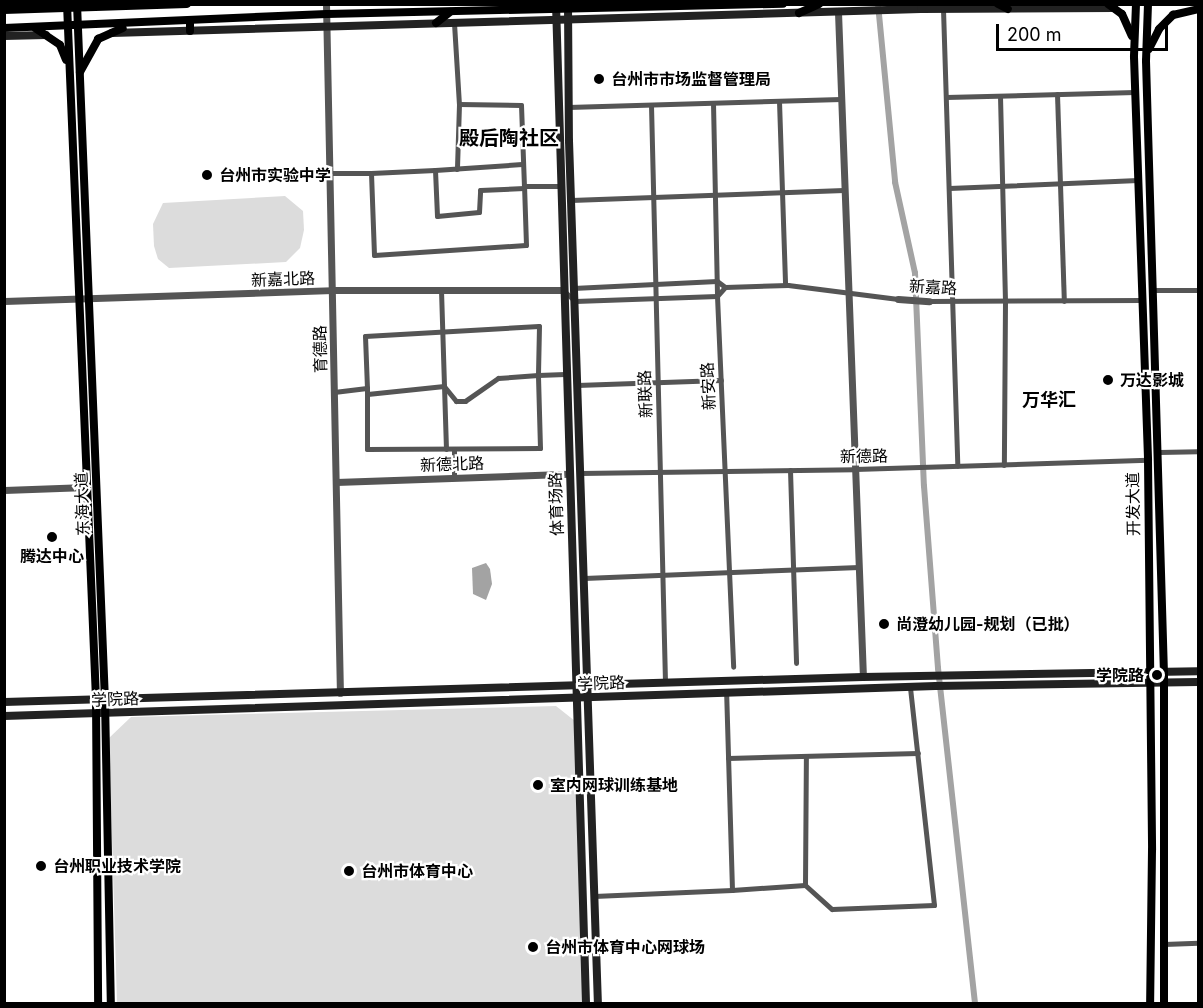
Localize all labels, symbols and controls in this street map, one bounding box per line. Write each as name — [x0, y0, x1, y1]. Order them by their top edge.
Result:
scale bar — [999, 12, 1172, 50]
text: 200 m — [1007, 24, 1062, 45]
place label: 台州市市场监督管理局 — [611, 69, 771, 89]
marker: 台州市市场监督管理局 — [592, 72, 606, 86]
district label: 殿后陶社区 — [459, 126, 559, 150]
place label: 台州市实验中学 — [219, 165, 331, 185]
marker: 台州市实验中学 — [200, 168, 214, 182]
street label: 新嘉北路 — [251, 268, 315, 290]
street label: 新嘉路 — [909, 276, 957, 298]
street label: 育德路 — [310, 325, 330, 373]
street label: 新安路 — [697, 362, 719, 410]
street label: 新联路 — [635, 370, 655, 418]
place label: 万达影城 — [1120, 370, 1184, 390]
marker: 万达影城 — [1101, 373, 1115, 387]
district label: 万华汇 — [1022, 389, 1076, 411]
street label: 新德路 — [840, 446, 888, 466]
street label: 新德北路 — [420, 453, 484, 475]
street label: 东海大道 — [71, 472, 93, 536]
street label: 体育场路 — [545, 472, 567, 536]
street label: 开发大道 — [1123, 472, 1143, 536]
marker: 腾达中心 — [45, 530, 59, 544]
place label: 腾达中心 — [20, 546, 84, 566]
place label: 尚澄幼儿园-规划（已批） — [896, 614, 1079, 634]
marker: 尚澄幼儿园-规划（已批） — [877, 617, 891, 631]
place label: 学院路 — [1096, 665, 1144, 685]
marker: 学院路 — [1148, 666, 1166, 684]
street label: 学院路 — [577, 673, 625, 693]
street label: 学院路 — [91, 689, 139, 709]
place label: 室内网球训练基地 — [550, 775, 678, 795]
marker: 室内网球训练基地 — [531, 778, 545, 792]
place label: 台州职业技术学院 — [53, 856, 181, 876]
marker: 台州职业技术学院 — [34, 859, 48, 873]
place label: 台州市体育中心 — [361, 861, 473, 881]
marker: 台州市体育中心 — [342, 864, 356, 878]
place label: 台州市体育中心网球场 — [545, 937, 705, 957]
marker: 台州市体育中心网球场 — [526, 940, 540, 954]

